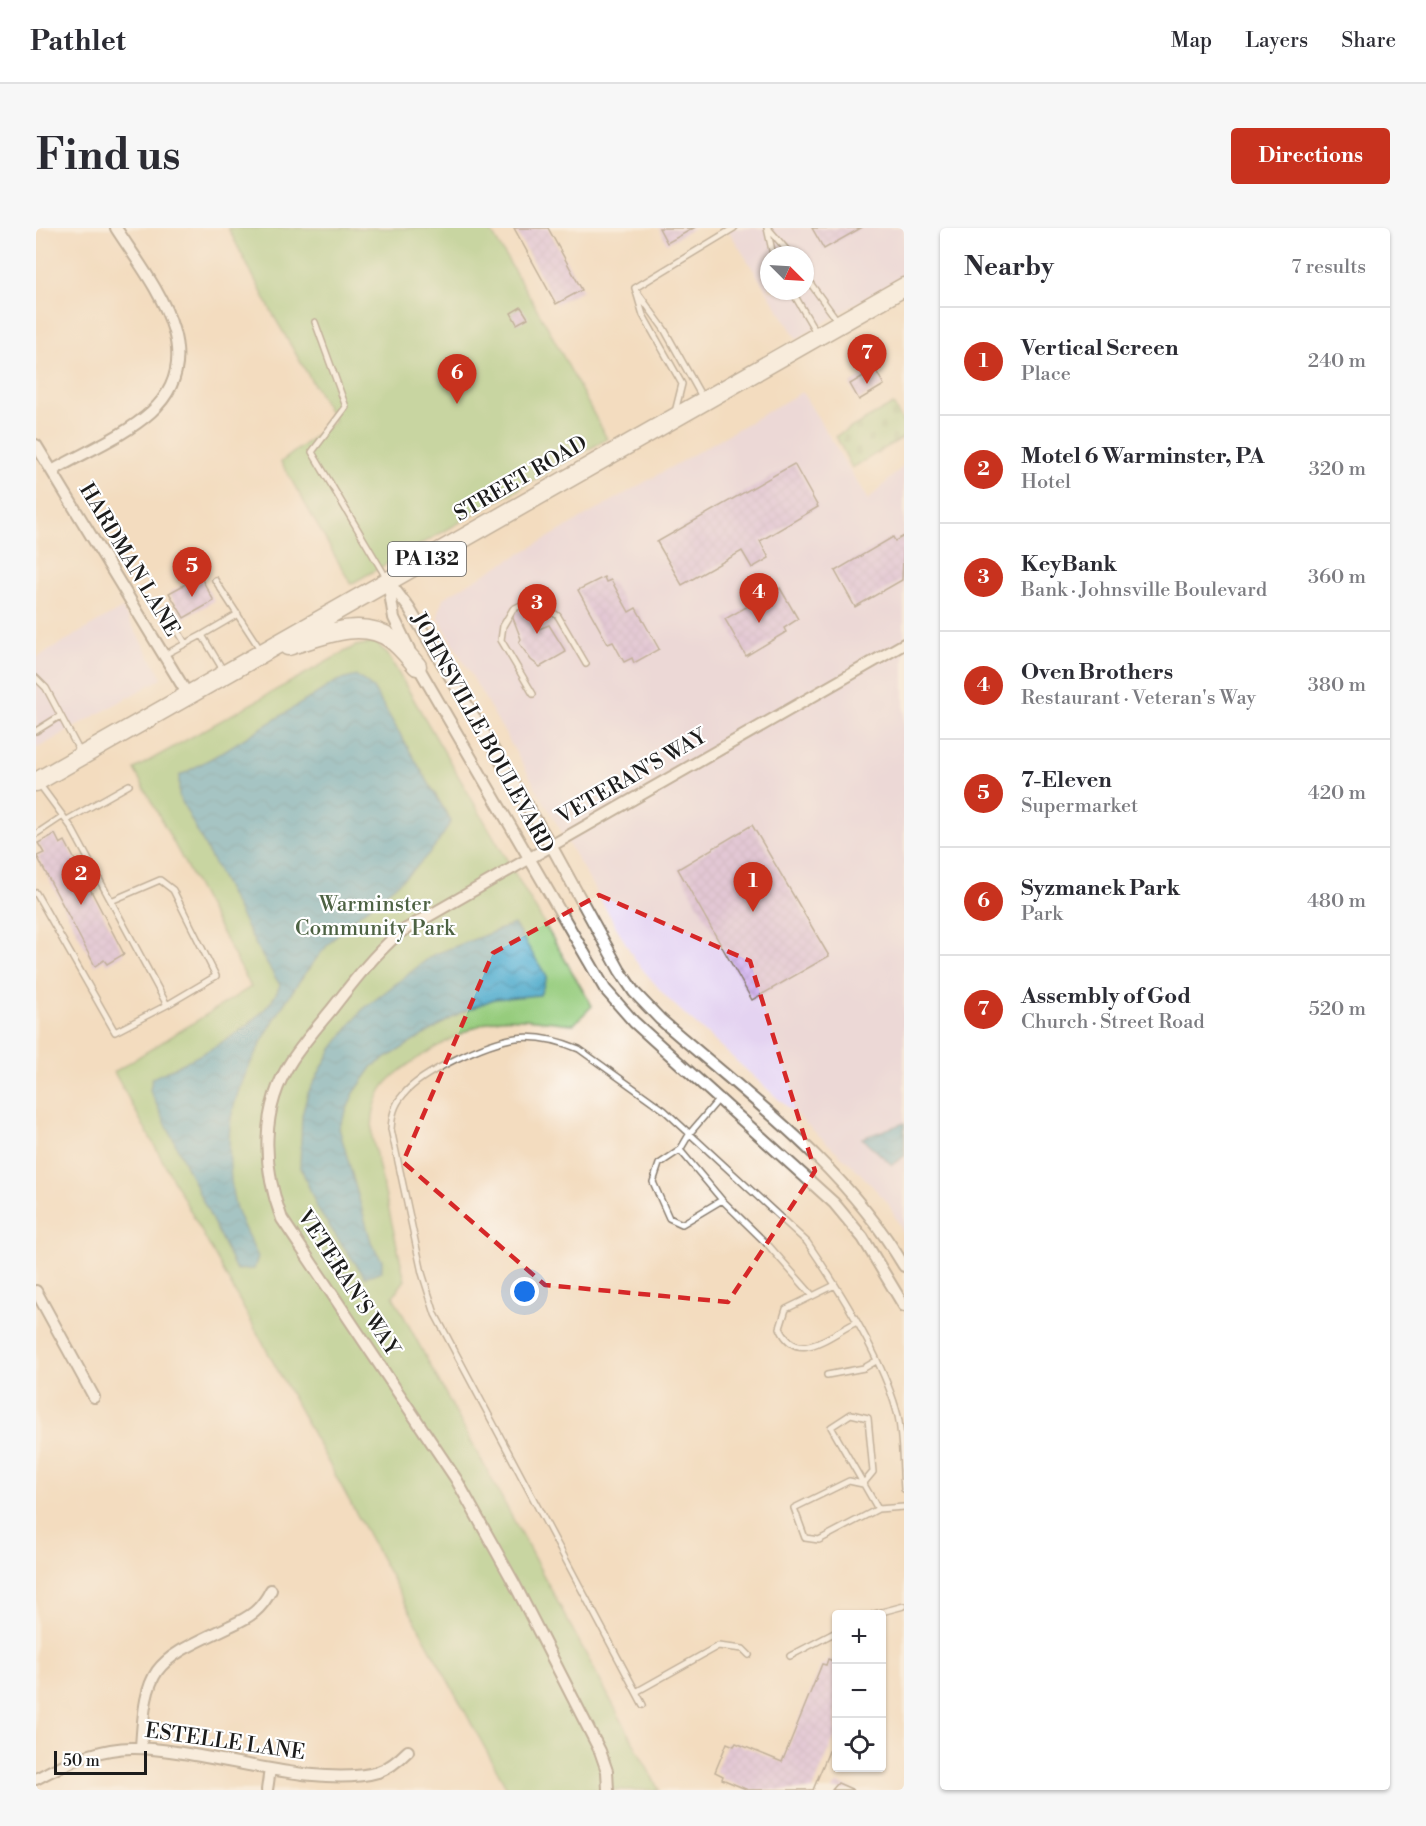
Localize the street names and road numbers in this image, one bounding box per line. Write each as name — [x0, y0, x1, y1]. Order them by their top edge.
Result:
street label: STREET ROAD — [450, 430, 592, 528]
street label: HARDMAN LANE — [73, 479, 185, 641]
road number: PA 132 — [388, 542, 466, 576]
street label: JOHNSVILLE BOULEVARD — [404, 607, 559, 858]
street label: VETERAN'S WAY — [552, 723, 713, 831]
street label: VETERAN'S WAY — [291, 1204, 405, 1362]
street label: ESTELLE LANE — [143, 1718, 307, 1766]

